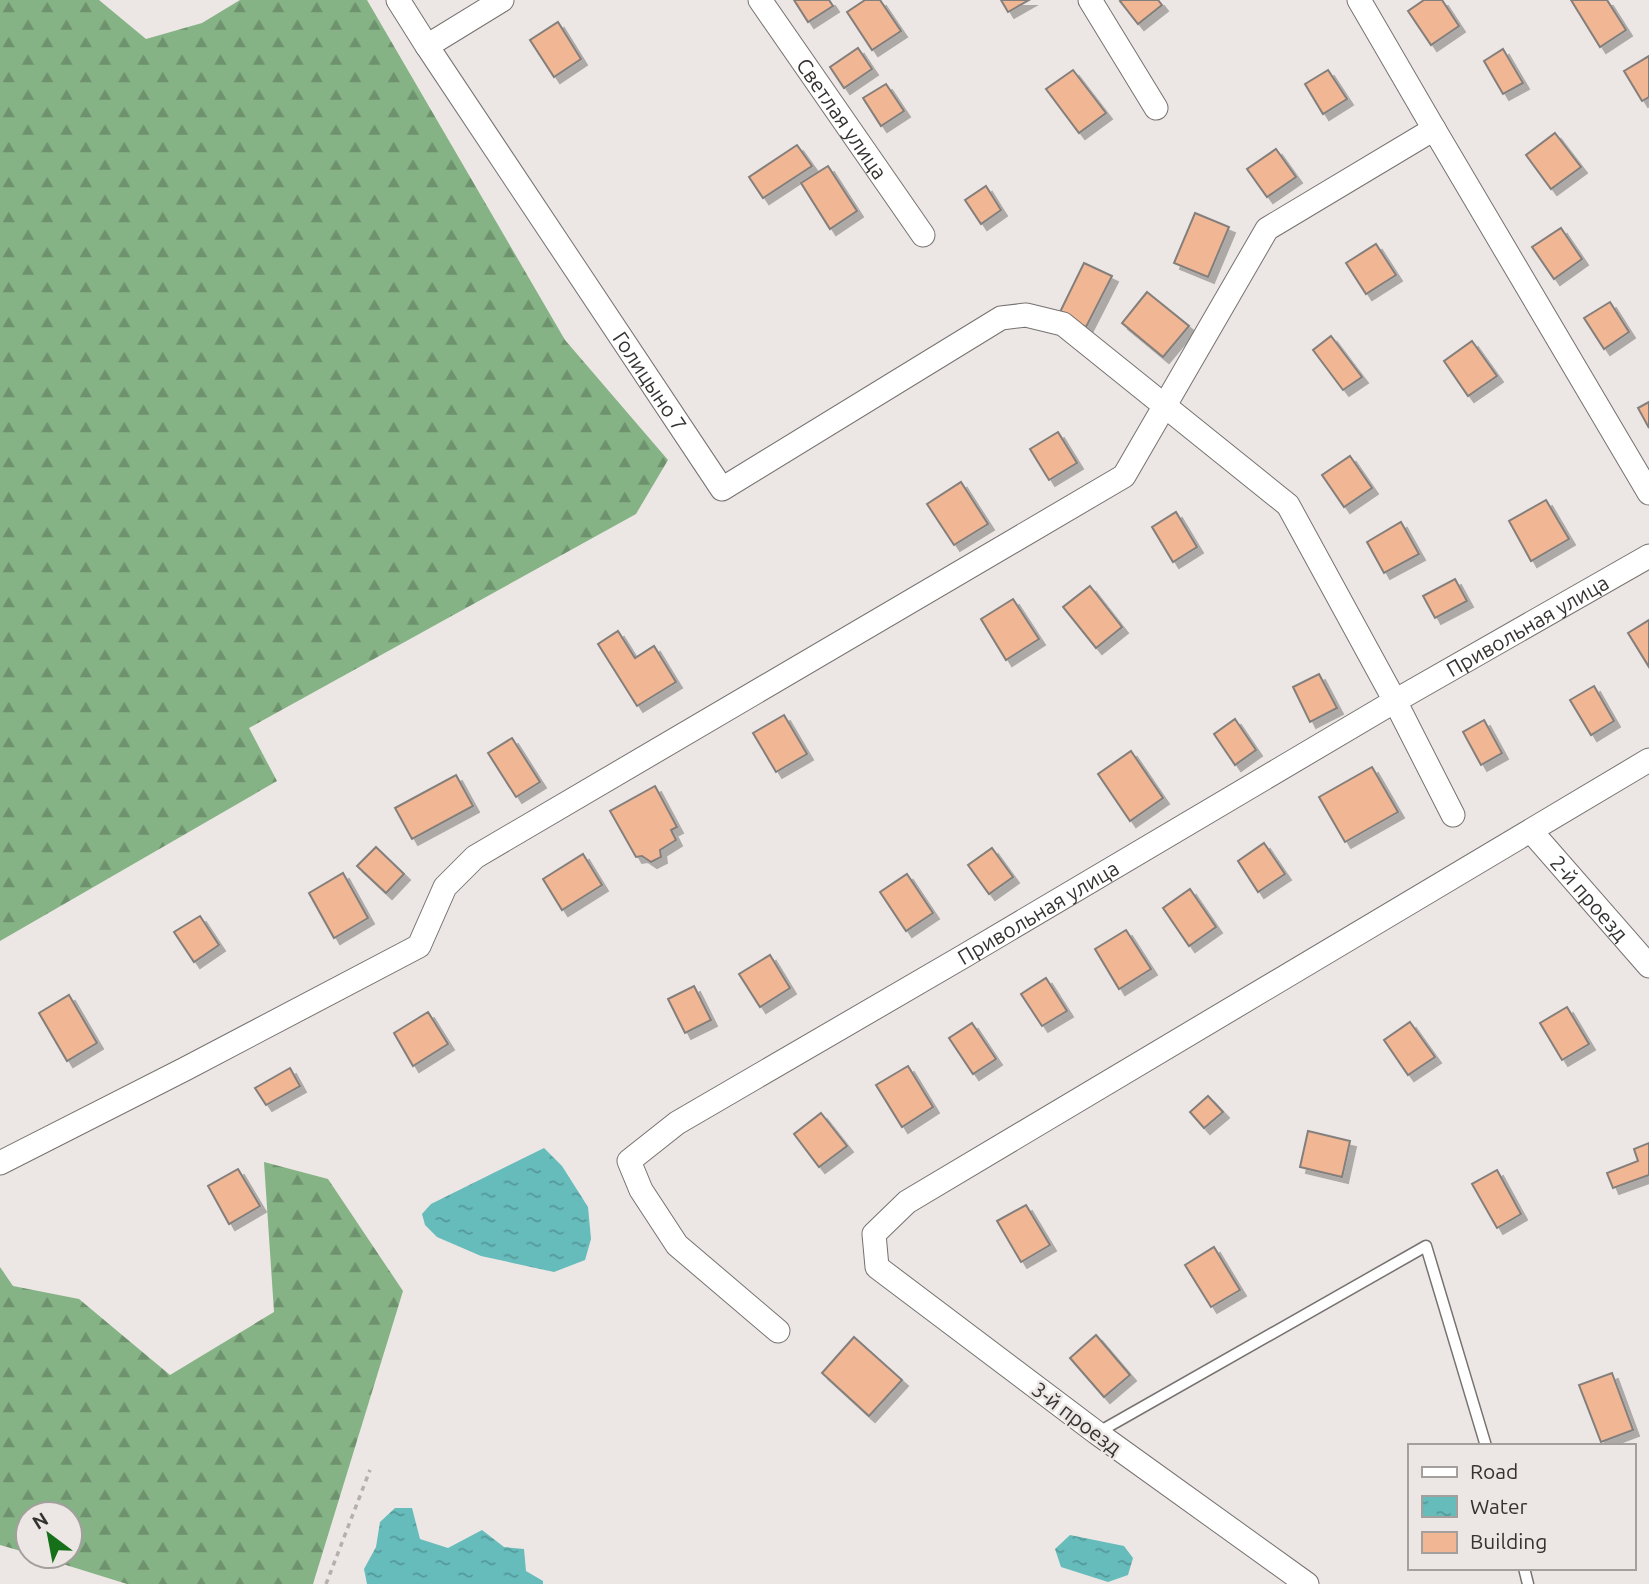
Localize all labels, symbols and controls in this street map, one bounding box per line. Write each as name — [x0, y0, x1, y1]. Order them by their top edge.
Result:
street label: Светлая улица — [792, 53, 892, 183]
street label: Голицыно 7 — [608, 327, 692, 435]
street label: Привольная улица — [1442, 570, 1613, 681]
street label: 2-й проезд — [1546, 850, 1633, 946]
street label: Привольная улица — [953, 855, 1123, 969]
street label: 3-й проезд — [1028, 1377, 1126, 1459]
legend — [1408, 1444, 1635, 1570]
text: Road — [1470, 1459, 1518, 1483]
text: Water — [1470, 1494, 1528, 1518]
north arrow — [14, 1500, 84, 1570]
text: N — [28, 1507, 52, 1534]
text: Building — [1470, 1529, 1547, 1553]

